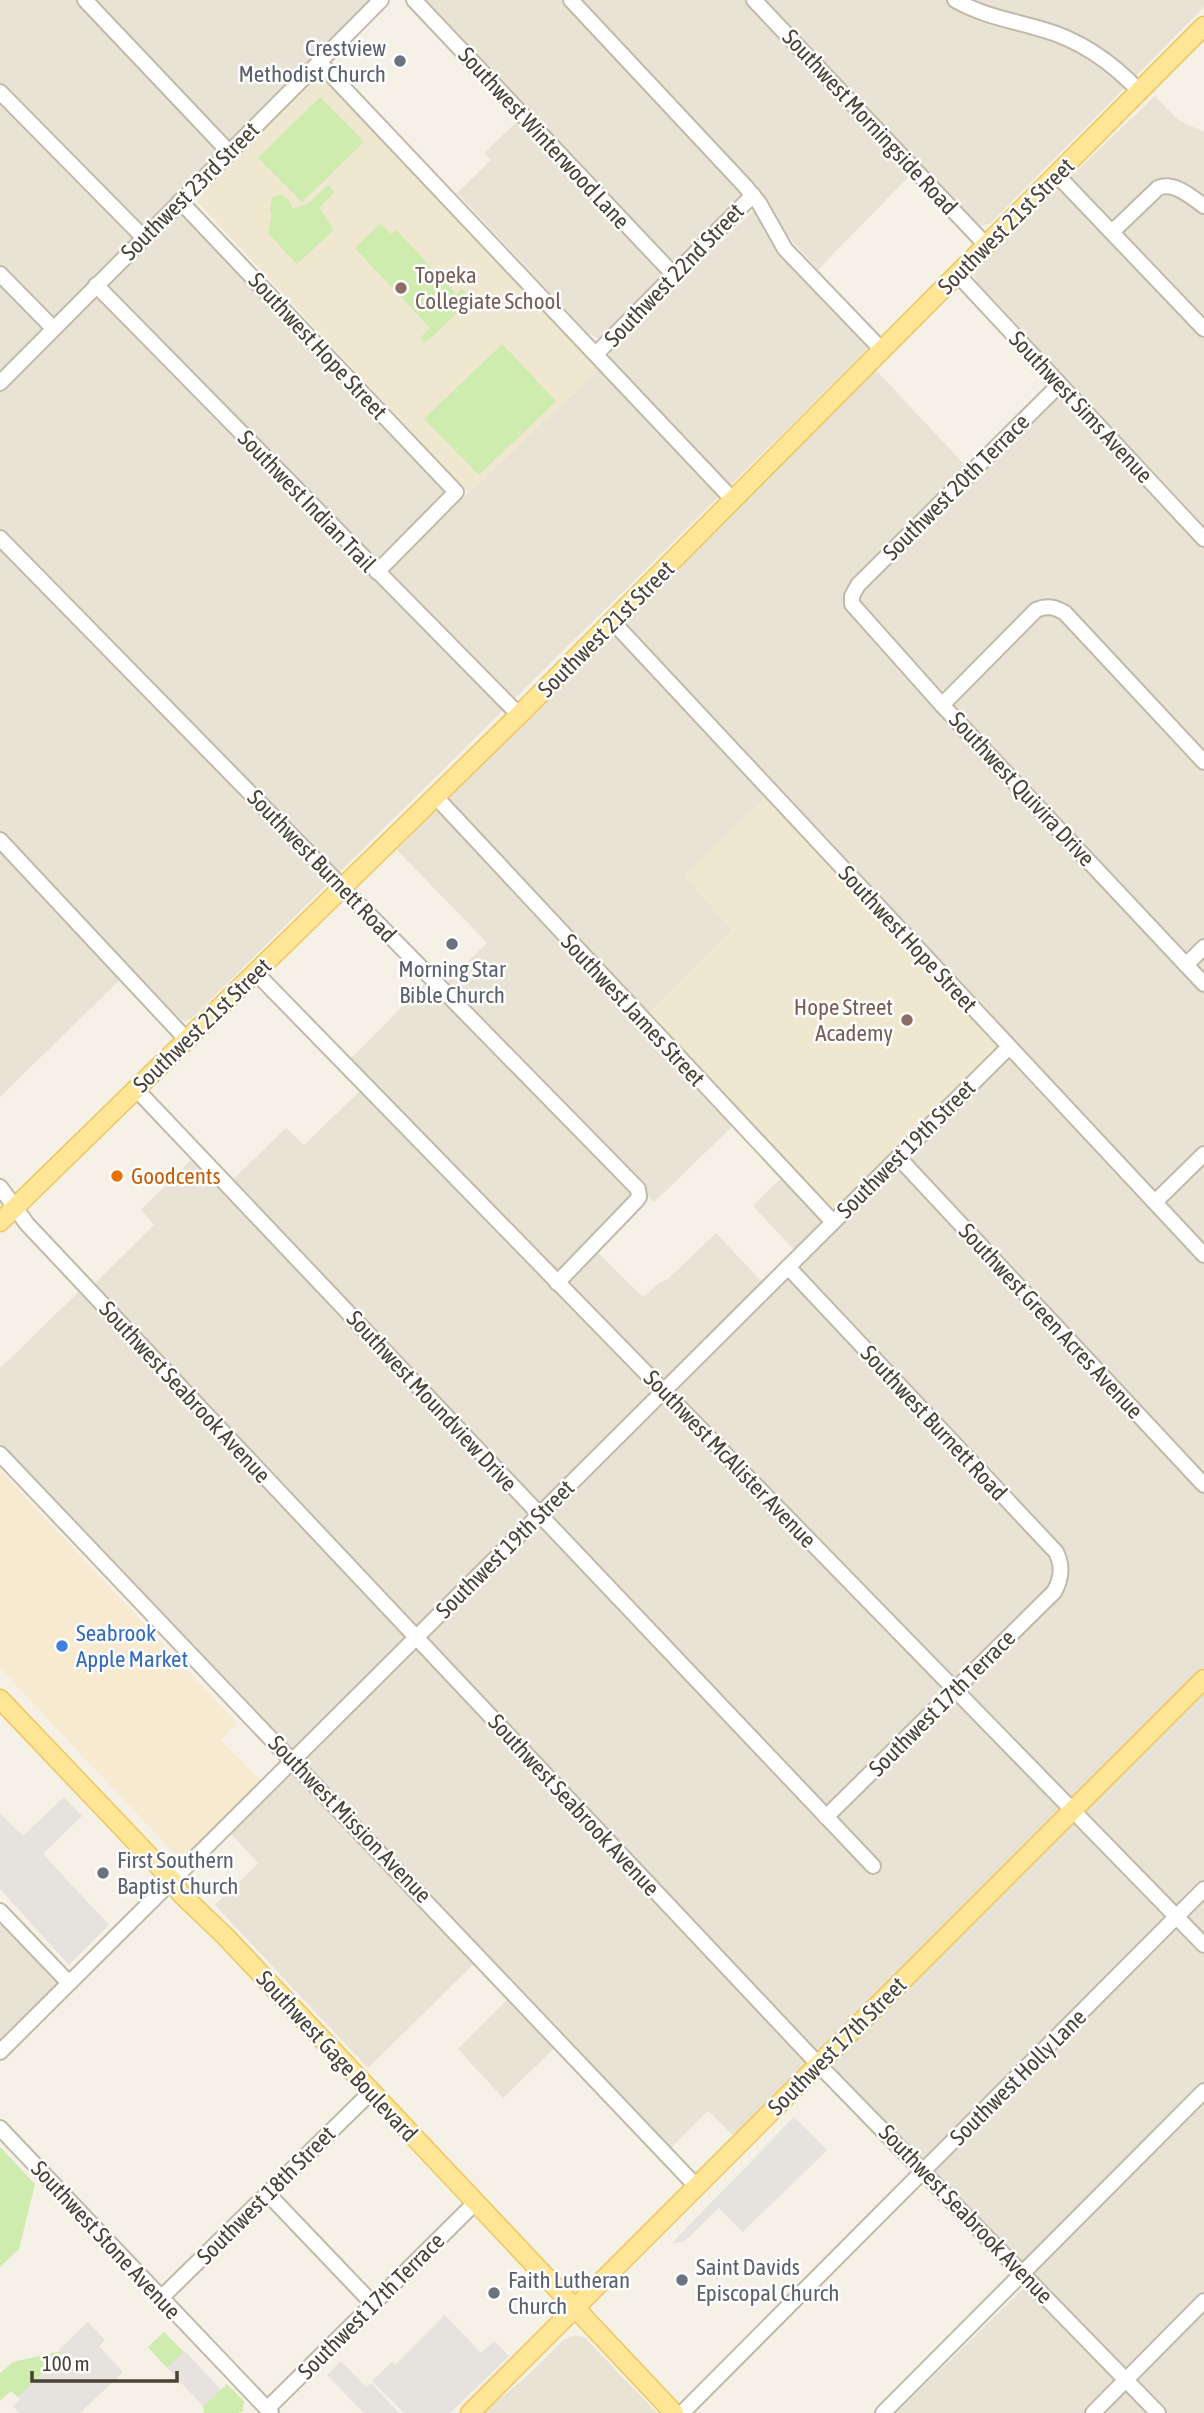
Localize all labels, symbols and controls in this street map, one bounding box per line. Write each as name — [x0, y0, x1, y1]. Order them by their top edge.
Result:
street label: Southwest Morningside Road — [777, 24, 963, 220]
place label: Crestview Methodist Church — [238, 35, 386, 87]
street label: Southwest Winterwood Lane — [453, 42, 635, 234]
marker: Crestview Methodist Church — [392, 53, 408, 69]
street label: Southwest 23rd Street — [116, 117, 264, 265]
street label: Southwest 21st Street — [933, 153, 1079, 299]
street label: Southwest 22nd Street — [599, 198, 749, 352]
place label: Topeka Collegiate School — [415, 262, 561, 314]
street label: Southwest Hope Street — [244, 268, 392, 424]
marker: Topeka Collegiate School — [393, 280, 409, 296]
street label: Southwest Sims Avenue — [1004, 326, 1158, 488]
street label: Southwest 20th Terrace — [878, 409, 1034, 565]
street label: Southwest Indian Trail — [233, 425, 381, 577]
street label: Southwest 21st Street — [533, 556, 679, 702]
street label: Southwest Quivira Drive — [944, 707, 1100, 871]
street label: Southwest Burnett Road — [243, 784, 401, 948]
street label: Southwest Hope Street — [834, 861, 982, 1017]
street label: Southwest James Street — [556, 929, 710, 1091]
marker: Morning Star Bible Church — [444, 936, 460, 952]
street label: Southwest 21st Street — [128, 953, 276, 1097]
place label: Morning Star Bible Church — [398, 956, 507, 1008]
place label: Hope Street Academy — [794, 994, 893, 1046]
marker: Hope Street Academy — [899, 1012, 915, 1028]
street label: Southwest 19th Street — [832, 1075, 980, 1223]
place label: Goodcents — [131, 1163, 221, 1189]
marker: Goodcents — [109, 1168, 125, 1184]
street label: Southwest Green Acres Avenue — [954, 1218, 1148, 1424]
street label: Southwest Seabrook Avenue — [94, 1296, 276, 1488]
street label: Southwest Moundview Drive — [342, 1305, 522, 1497]
street label: Southwest Burnett Road — [856, 1340, 1012, 1506]
street label: Southwest McAlister Avenue — [639, 1365, 821, 1553]
street label: Southwest 19th Street — [431, 1475, 579, 1623]
place label: Seabrook Apple Market — [76, 1620, 188, 1672]
street label: Southwest 17th Terrace — [864, 1625, 1020, 1781]
marker: Seabrook Apple Market — [54, 1638, 70, 1654]
street label: Southwest Seabrook Avenue — [483, 1709, 665, 1901]
street label: Southwest Mission Avenue — [263, 1730, 437, 1908]
place label: First Southern Baptist Church — [117, 1847, 238, 1899]
marker: First Southern Baptist Church — [95, 1865, 111, 1881]
street label: Southwest Gage Boulevard — [251, 1965, 423, 2147]
street label: Southwest 17th Street — [763, 1972, 911, 2120]
street label: Southwest Holly Lane — [945, 2004, 1091, 2150]
street label: Southwest Seabrook Avenue — [874, 2119, 1058, 2309]
street label: Southwest 18th Street — [192, 2121, 340, 2269]
street label: Southwest Stone Avenue — [26, 2156, 186, 2324]
street label: Southwest 17th Terrace — [293, 2228, 449, 2384]
place label: Saint Davids Episcopal Church — [696, 2254, 839, 2306]
place label: Faith Lutheran Church — [508, 2267, 630, 2319]
marker: Saint Davids Episcopal Church — [674, 2272, 690, 2288]
marker: Faith Lutheran Church — [486, 2285, 502, 2301]
scale bar — [32, 2340, 177, 2384]
text: 100 m — [42, 2351, 90, 2375]

